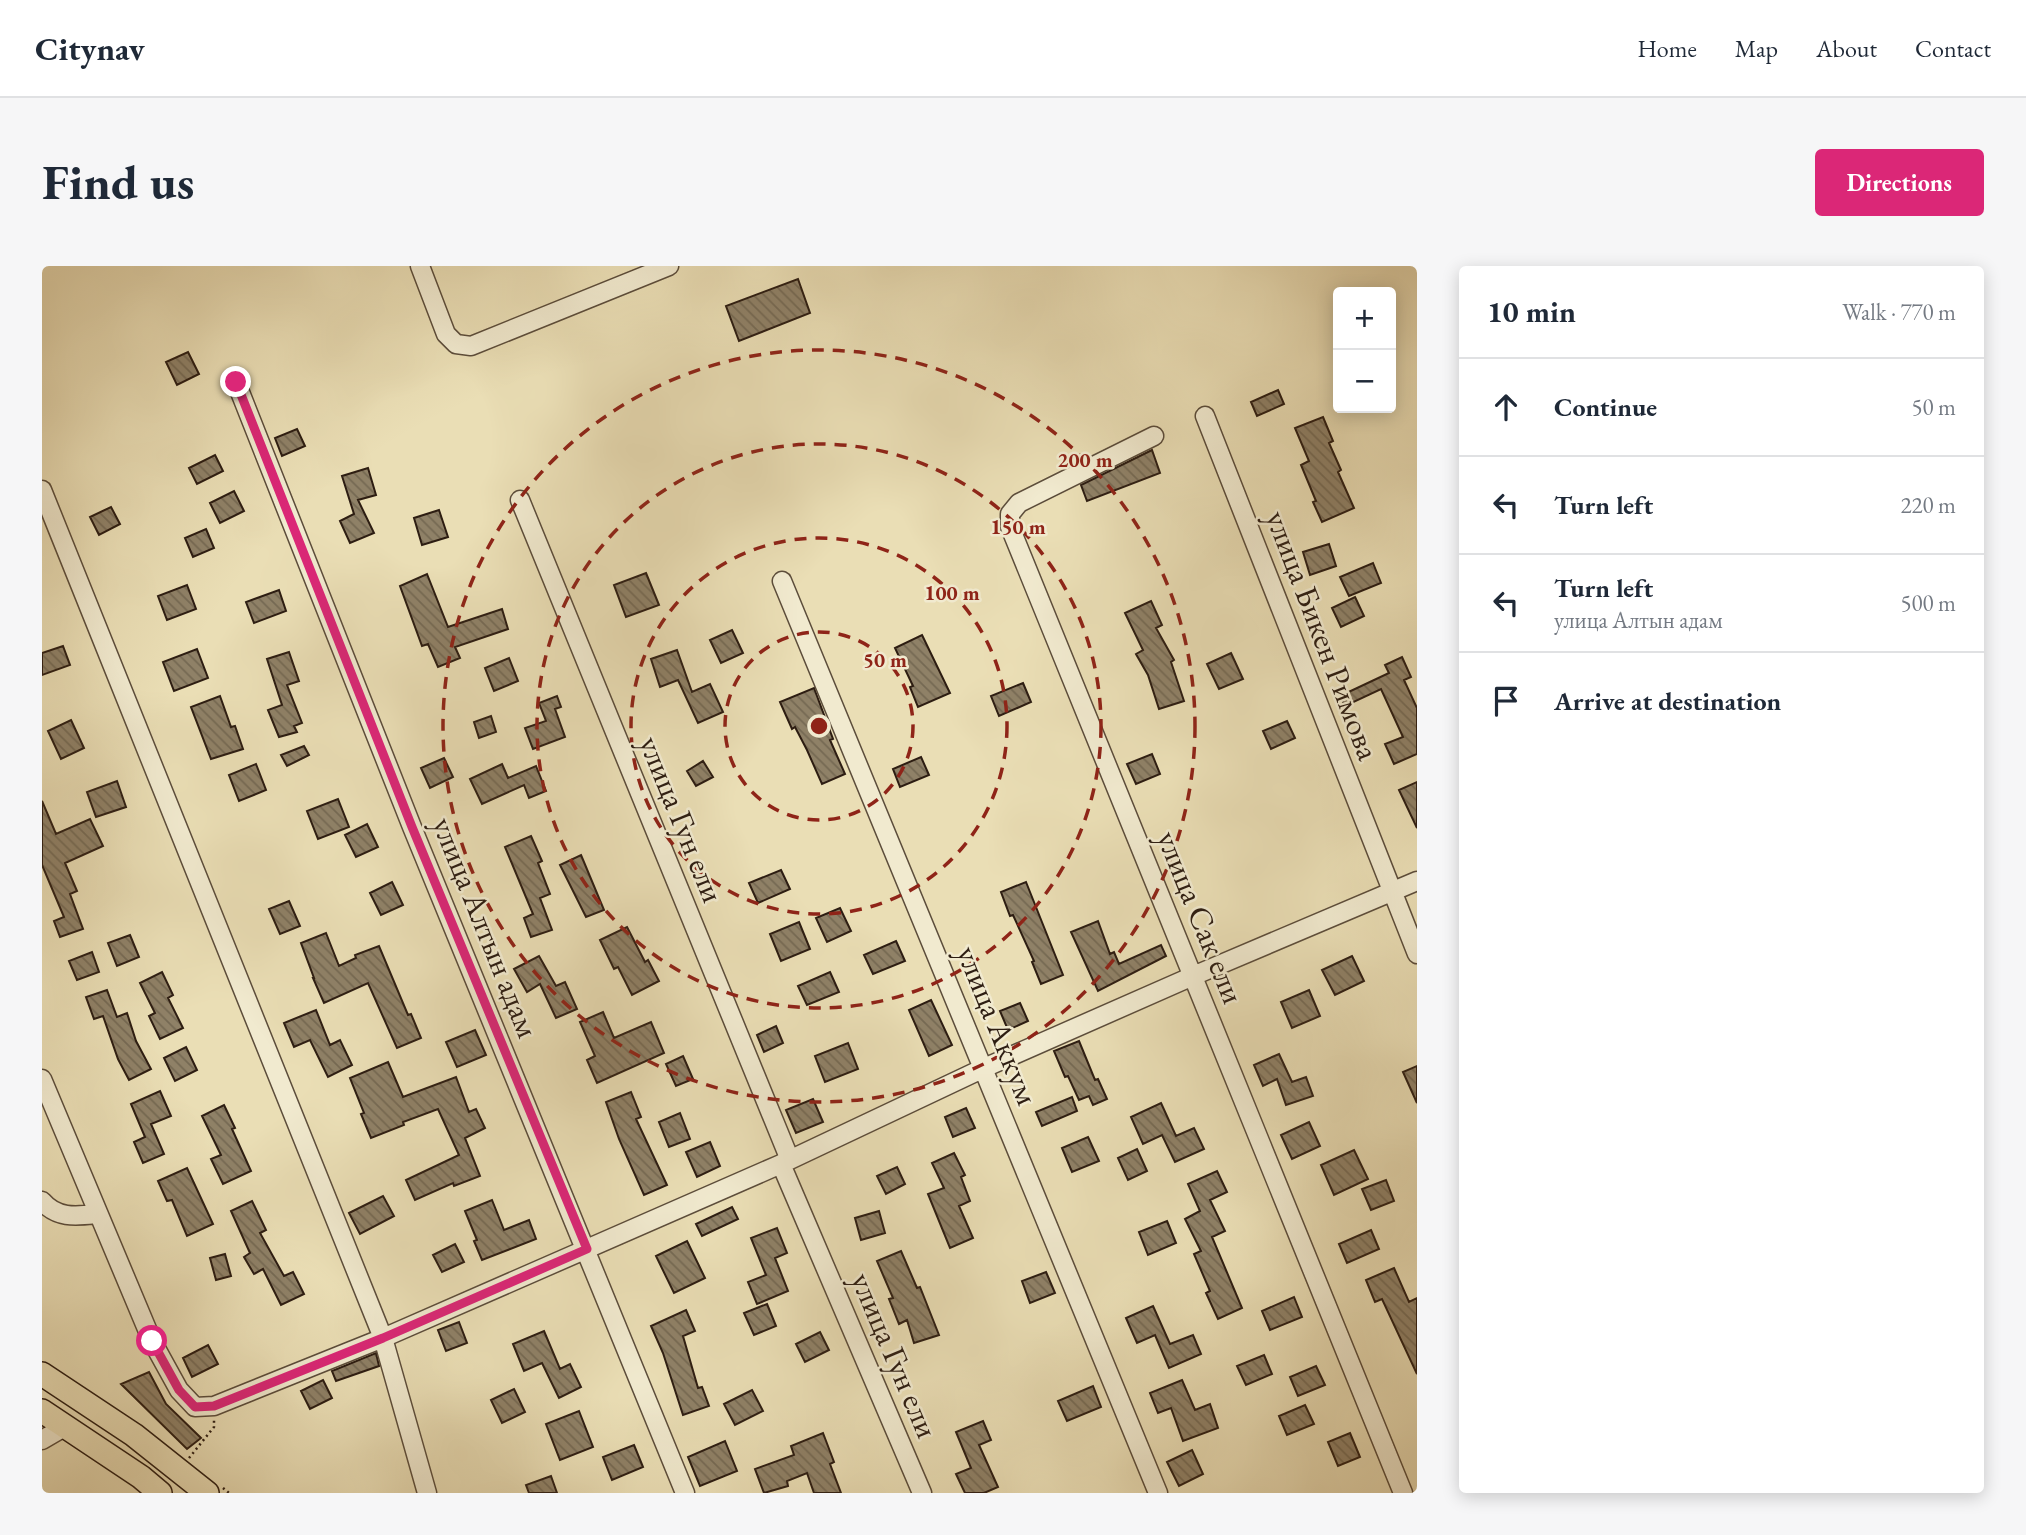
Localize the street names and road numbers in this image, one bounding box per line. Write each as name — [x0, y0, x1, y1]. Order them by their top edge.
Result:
street label: улица Бикен Римова — [1256, 504, 1390, 766]
street label: улица Гун ели — [630, 730, 734, 909]
street label: улица Алтын адам — [423, 810, 549, 1044]
street label: улица Сак ели — [1147, 824, 1255, 1010]
street label: улица Аккум — [947, 939, 1049, 1111]
street label: улица Гун ели — [841, 1266, 949, 1444]

